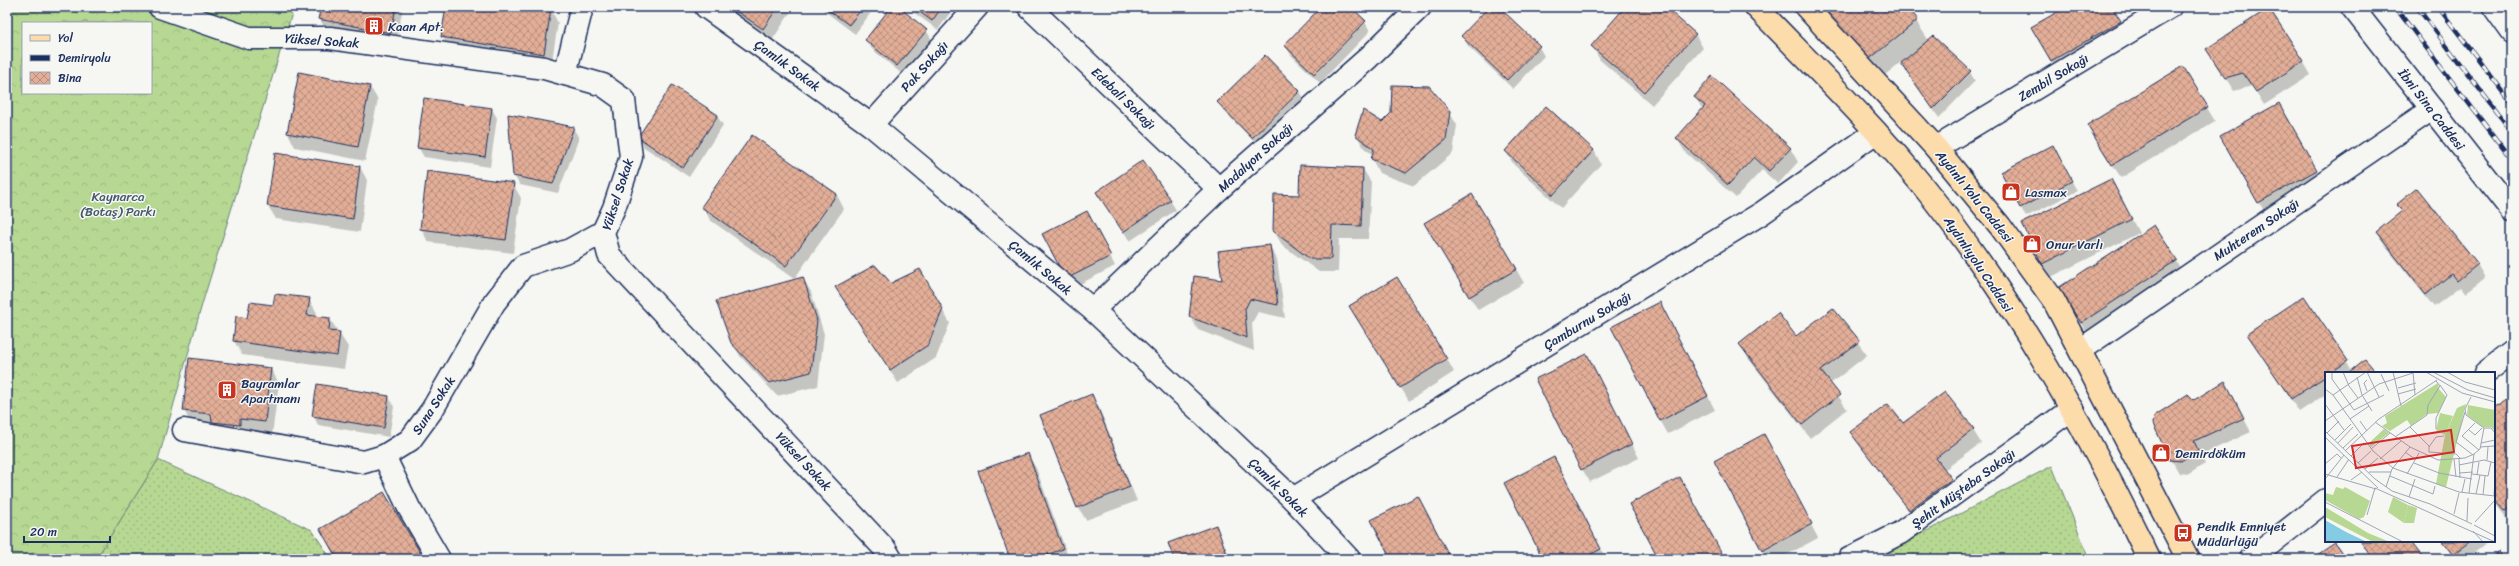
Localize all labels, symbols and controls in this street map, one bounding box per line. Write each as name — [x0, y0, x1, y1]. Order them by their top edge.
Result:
building icon: Kaan Apt. — [363, 15, 385, 37]
place label: Kaan Apt. — [388, 15, 444, 38]
legend — [22, 22, 152, 94]
street label: Yüksel Sokak — [284, 26, 360, 55]
text: Yol — [58, 27, 73, 49]
street label: Çamlık Sokak — [750, 33, 826, 97]
street label: Pak Sokağı — [895, 35, 954, 97]
text: Demiryolu — [58, 47, 111, 69]
street label: Zembil Sokağı — [2013, 47, 2094, 108]
street label: Edebali Sokağı — [1086, 61, 1162, 136]
street label: İbni Sina Caddesi — [2391, 62, 2471, 156]
text: Bina — [58, 67, 82, 89]
street label: Madalyon Sokağı — [1212, 116, 1299, 198]
street label: Aydınlı Yolu Caddesi — [1929, 144, 2020, 248]
street label: Yüksel Sokak — [595, 155, 640, 233]
shop icon: Lasmax — [2000, 181, 2022, 203]
place label: Lasmax — [2025, 181, 2067, 204]
park label: Kaynarca (Botaş) Parkı — [80, 185, 156, 223]
street label: Muhterem Sokağı — [2208, 192, 2305, 267]
street label: Aydınlıyolu Caddesi — [1937, 211, 2020, 317]
shop icon: Onur Varlı — [2021, 233, 2043, 255]
place label: Onur Varlı — [2046, 233, 2103, 256]
street label: Çamlık Sokak — [1004, 234, 1078, 301]
street label: Çamburnu Sokağı — [1539, 285, 1636, 356]
street label: Suna Sokak — [406, 371, 461, 440]
place label: Bayramlar Apartmanı — [240, 372, 301, 410]
inset map — [2325, 372, 2495, 542]
building icon: Bayramlar Apartmanı — [216, 379, 238, 401]
street label: Yüksel Sokak — [770, 426, 838, 496]
street label: Şehit Müşteba Sokağı — [1906, 442, 2021, 534]
shop icon: Demirdöküm — [2150, 442, 2172, 464]
place label: Demirdöküm — [2175, 442, 2246, 465]
street label: Çamlık Sokak — [1243, 452, 1314, 523]
place label: Pendik Emniyet Müdürlüğü — [2197, 515, 2286, 553]
scale bar — [24, 518, 110, 544]
text: 20 m — [30, 521, 57, 543]
bus stop icon: Pendik Emniyet Müdürlüğü — [2172, 522, 2194, 544]

